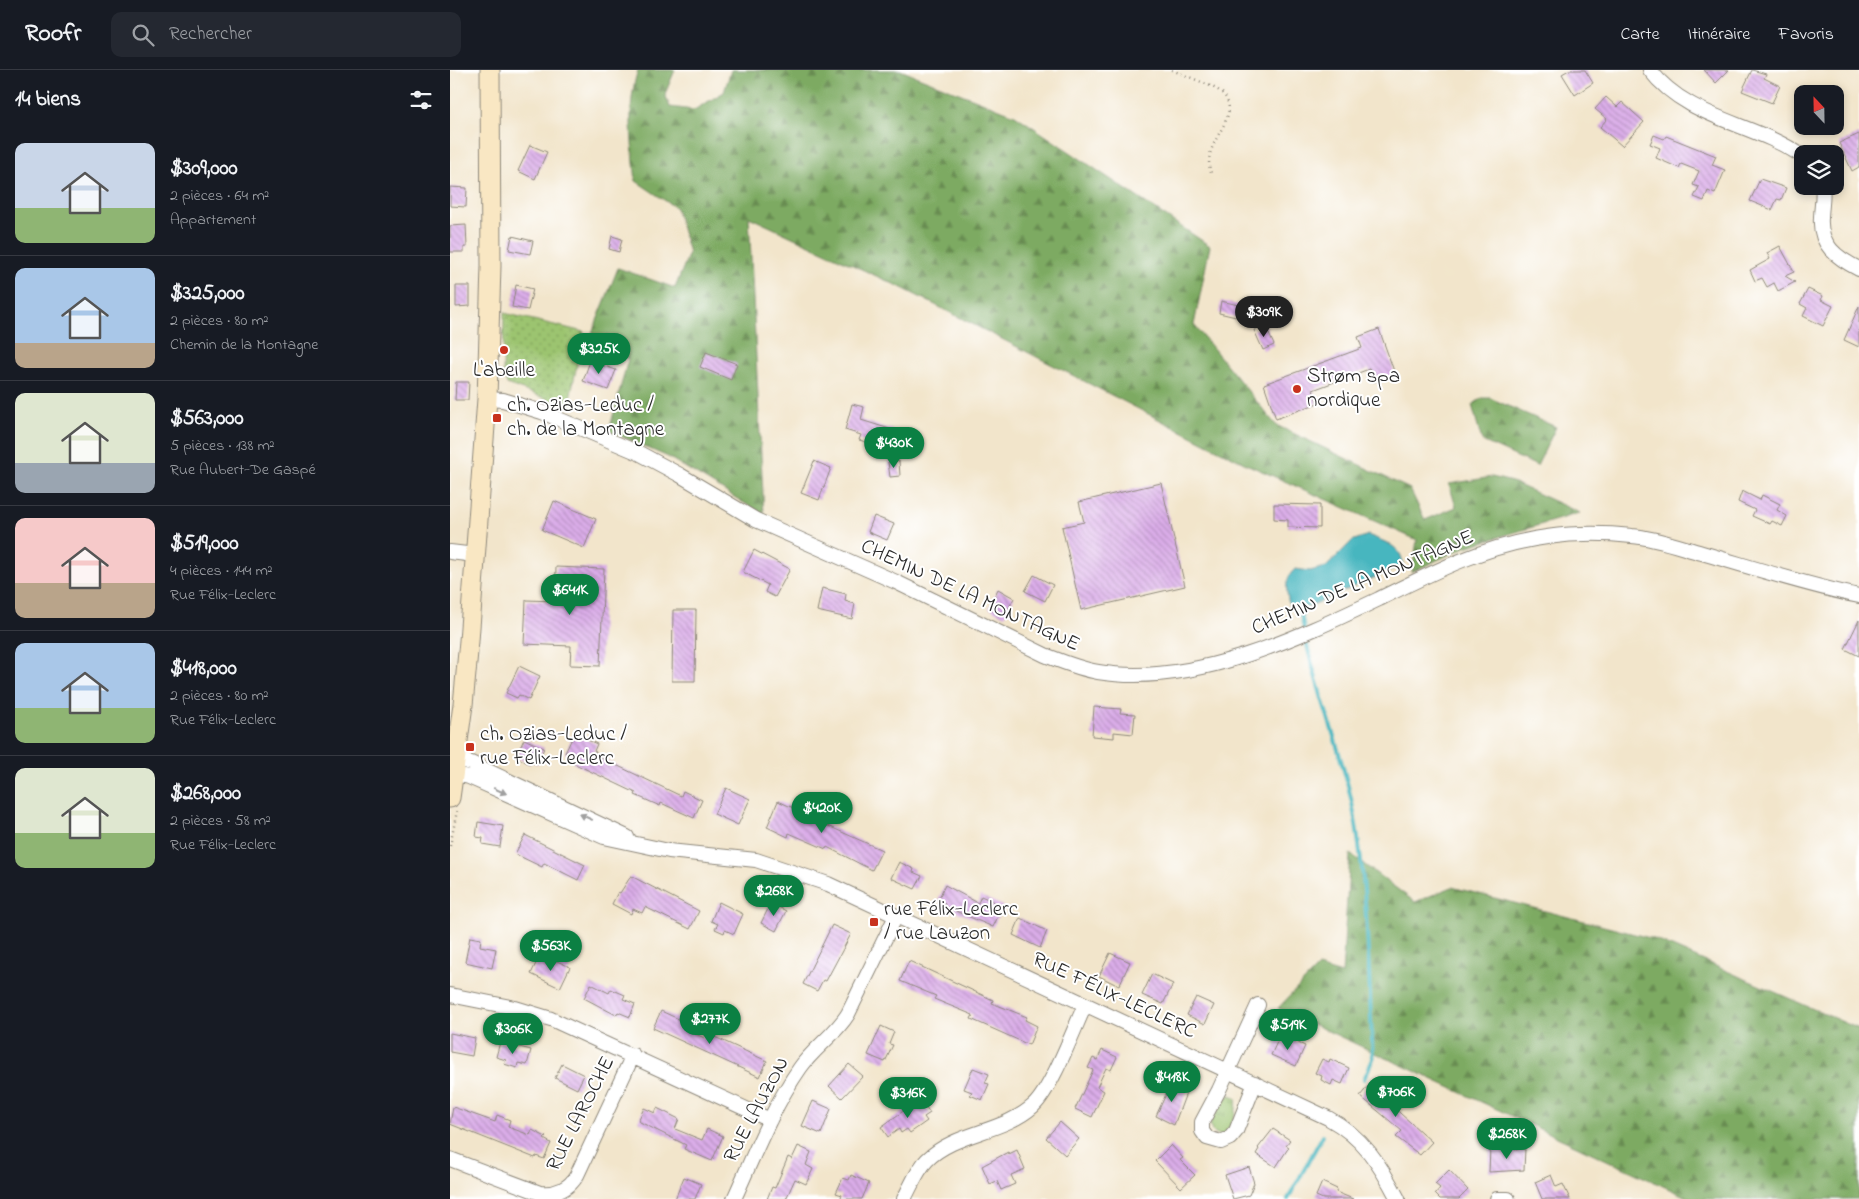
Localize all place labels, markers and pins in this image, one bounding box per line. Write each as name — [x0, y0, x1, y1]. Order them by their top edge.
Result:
pin: $309K — [1229, 296, 1299, 338]
pin: $325K — [564, 332, 634, 375]
marker: L'abeille — [498, 344, 510, 356]
place label: L'abeille — [473, 356, 536, 386]
place label: Strøm spa nordique — [1307, 362, 1400, 416]
marker: Strøm spa nordique — [1291, 383, 1303, 395]
place label: ch. Ozias-Leduc / ch. de la Montagne — [507, 391, 665, 447]
marker: ch. Ozias-Leduc / ch. de la Montagne — [491, 412, 503, 424]
pin: $430K — [859, 426, 929, 469]
pin: $641K — [535, 574, 605, 616]
place label: ch. Ozias-Leduc / rue Félix-Leclerc — [480, 720, 628, 774]
marker: ch. Ozias-Leduc / rue Félix-Leclerc — [464, 741, 476, 753]
pin: $420K — [787, 792, 857, 834]
pin: $268K — [739, 874, 809, 917]
place label: rue Félix-Leclerc / rue Lauzon — [884, 895, 1019, 949]
marker: rue Félix-Leclerc / rue Lauzon — [868, 916, 880, 928]
pin: $563K — [516, 930, 586, 972]
pin: $277K — [675, 1002, 745, 1045]
pin: $519K — [1253, 1008, 1323, 1051]
pin: $306K — [478, 1012, 548, 1055]
pin: $418K — [1137, 1060, 1207, 1103]
pin: $316K — [873, 1076, 943, 1119]
pin: $706K — [1361, 1076, 1431, 1118]
pin: $268K — [1472, 1118, 1542, 1160]

